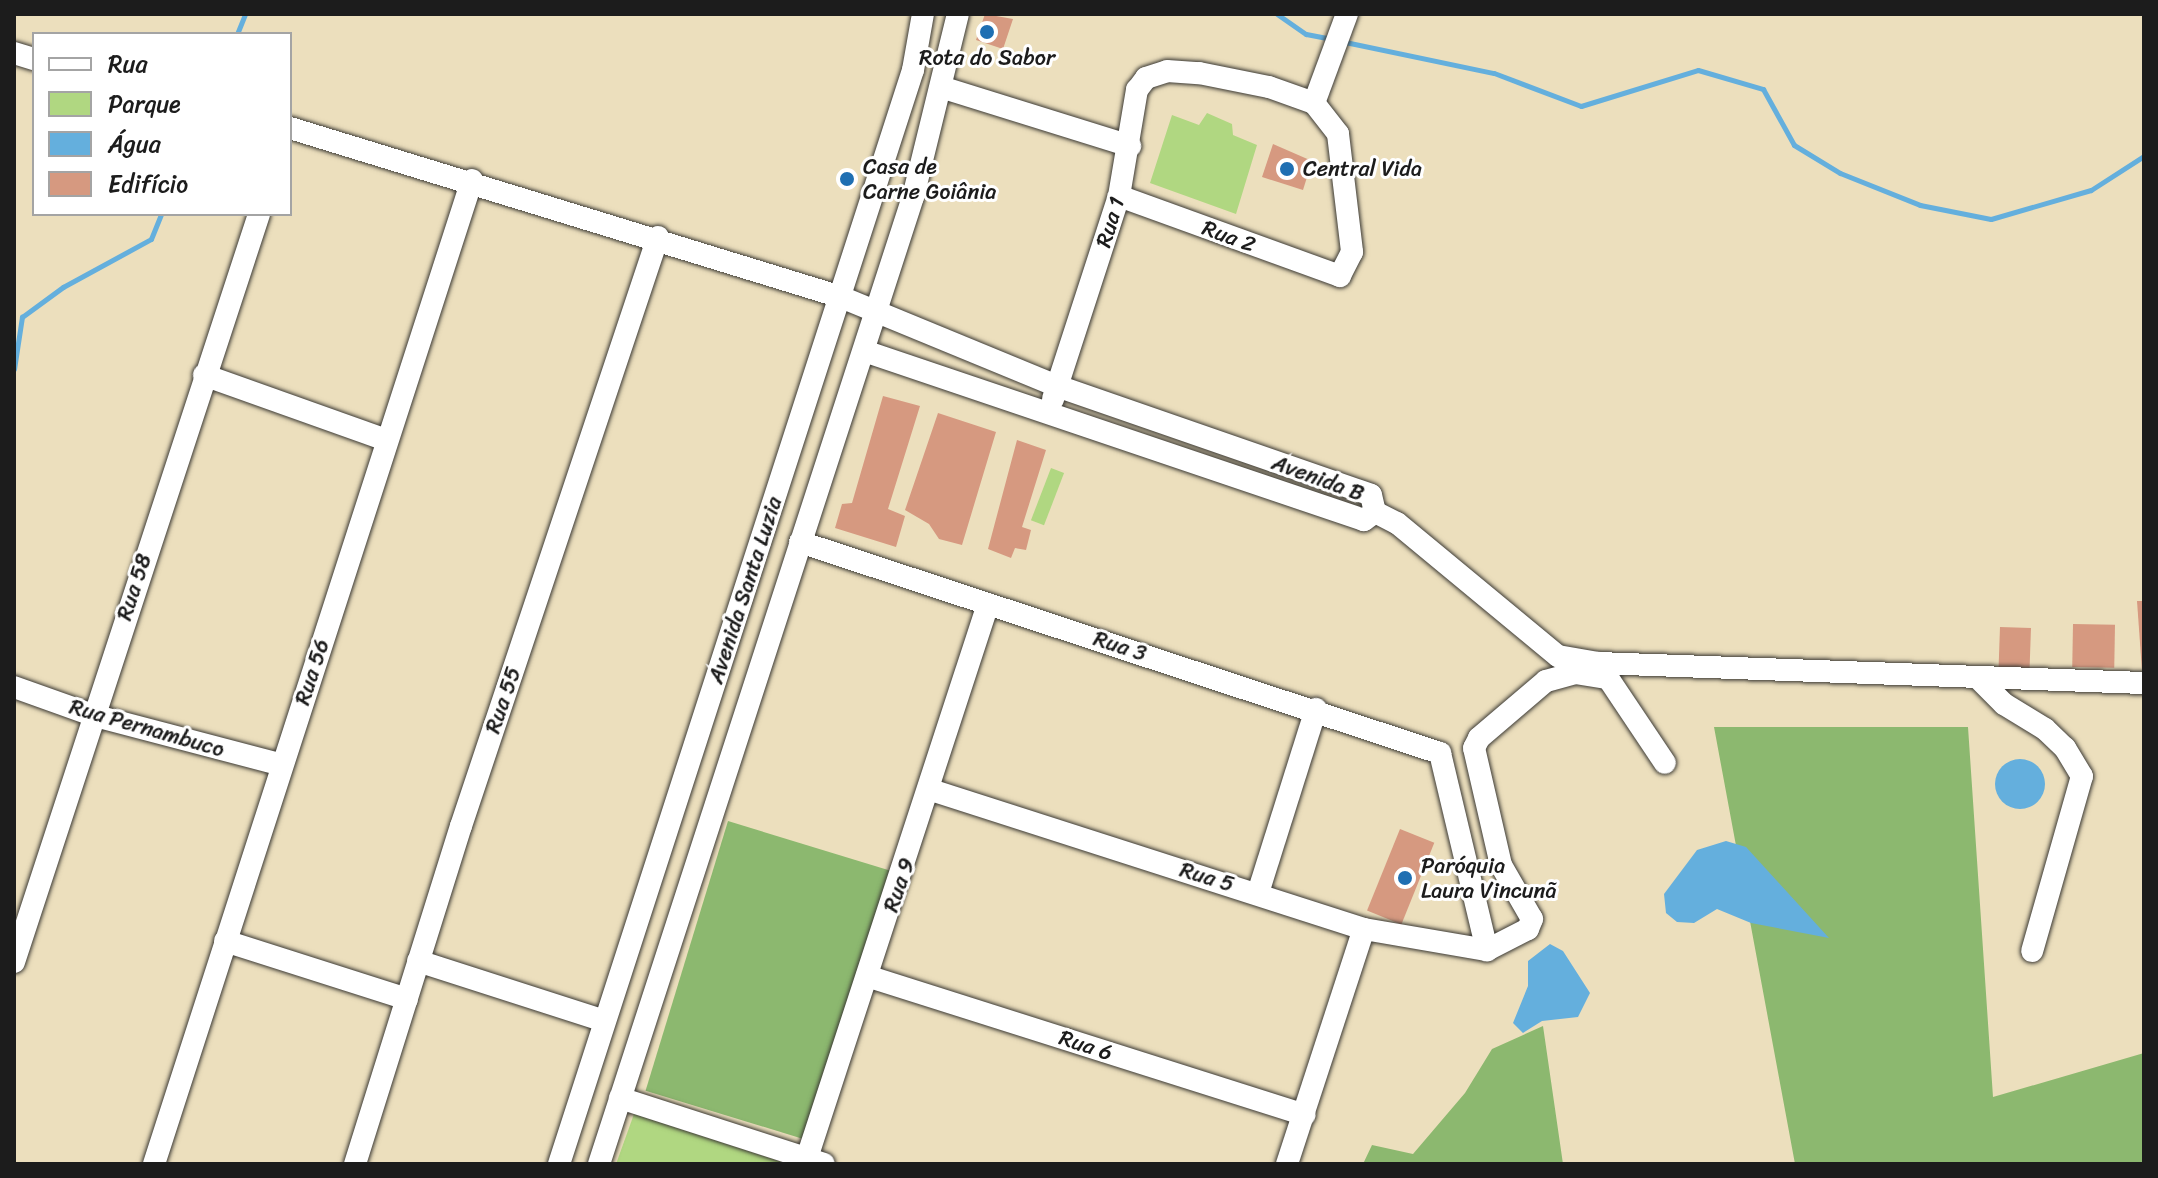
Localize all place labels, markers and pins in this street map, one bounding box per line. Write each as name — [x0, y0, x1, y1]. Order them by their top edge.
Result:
marker: Rota do Sabor — [978, 23, 996, 41]
place label: Rota do Sabor — [919, 45, 1055, 71]
place label: Casa de Carne Goiânia — [863, 153, 997, 204]
place label: Central Vida — [1303, 156, 1423, 182]
marker: Central Vida — [1278, 160, 1296, 178]
marker: Casa de Carne Goiânia — [838, 170, 856, 188]
place label: Paróquia Laura Vincunã — [1421, 852, 1557, 904]
marker: Paróquia Laura Vincunã — [1396, 869, 1414, 887]

